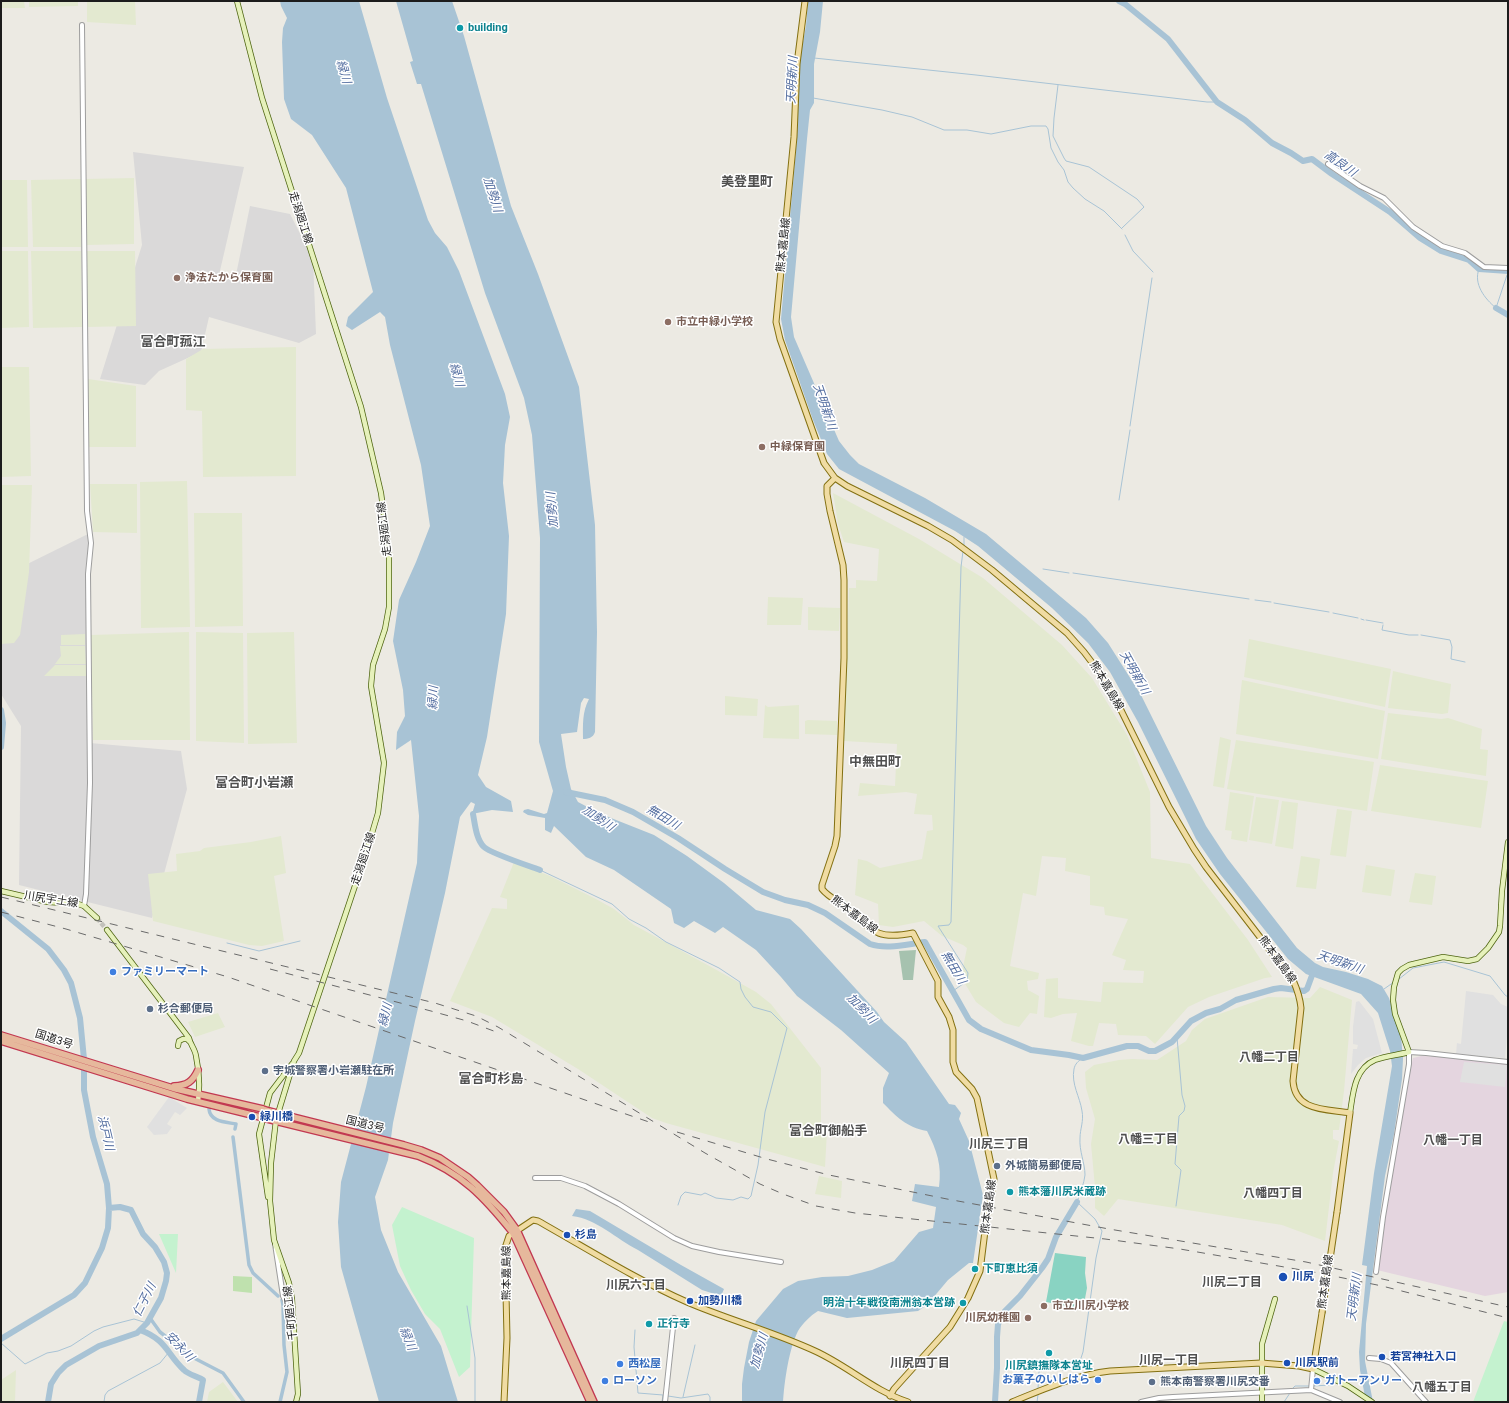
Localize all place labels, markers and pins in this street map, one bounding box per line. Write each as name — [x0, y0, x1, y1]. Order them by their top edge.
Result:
place label: building — [468, 21, 508, 35]
marker: building — [455, 23, 465, 33]
place label: 浄法たから保育園 — [185, 271, 273, 285]
marker: 浄法たから保育園 — [172, 273, 182, 283]
place label: 市立中緑小学校 — [676, 315, 753, 329]
marker: 市立中緑小学校 — [663, 317, 673, 327]
place label: 中緑保育園 — [770, 440, 825, 454]
marker: 中緑保育園 — [757, 442, 767, 452]
place label: ファミリーマート — [121, 965, 209, 979]
marker: ファミリーマート — [108, 967, 118, 977]
place label: 杉合郵便局 — [158, 1002, 213, 1016]
marker: 杉合郵便局 — [145, 1004, 155, 1014]
place label: 宇城警察署小岩瀬駐在所 — [273, 1064, 394, 1078]
marker: 宇城警察署小岩瀬駐在所 — [260, 1066, 270, 1076]
place label: 緑川橋 — [260, 1110, 293, 1124]
marker: 緑川橋 — [247, 1112, 257, 1122]
place label: 外城簡易郵便局 — [1005, 1159, 1082, 1173]
marker: 外城簡易郵便局 — [992, 1161, 1002, 1171]
place label: 熊本藩川尻米蔵跡 — [1018, 1185, 1106, 1199]
marker: 熊本藩川尻米蔵跡 — [1005, 1187, 1015, 1197]
place label: 杉島 — [575, 1228, 597, 1242]
marker: 杉島 — [562, 1230, 572, 1240]
place label: 下町恵比須 — [983, 1262, 1038, 1276]
marker: 下町恵比須 — [970, 1264, 980, 1274]
place label: 川尻 — [1292, 1270, 1314, 1284]
marker: 川尻 — [1277, 1271, 1289, 1283]
place label: 加勢川橋 — [698, 1294, 742, 1308]
marker: 加勢川橋 — [685, 1296, 695, 1306]
place label: 明治十年戦役南洲翁本営跡 — [823, 1296, 955, 1310]
marker: 明治十年戦役南洲翁本営跡 — [958, 1298, 968, 1308]
place label: 市立川尻小学校 — [1052, 1299, 1129, 1313]
marker: 市立川尻小学校 — [1039, 1301, 1049, 1311]
place label: 川尻幼稚園 — [965, 1311, 1020, 1325]
marker: 川尻幼稚園 — [1023, 1313, 1033, 1323]
place label: 正行寺 — [657, 1317, 690, 1331]
marker: 正行寺 — [644, 1319, 654, 1329]
marker: 川尻鎮撫隊本営址 — [1044, 1348, 1054, 1358]
place label: 若宮神社入口 — [1390, 1350, 1456, 1364]
marker: 若宮神社入口 — [1377, 1352, 1387, 1362]
place label: 川尻駅前 — [1295, 1356, 1339, 1370]
place label: 西松屋 — [628, 1357, 661, 1371]
marker: 川尻駅前 — [1282, 1358, 1292, 1368]
marker: 西松屋 — [615, 1359, 625, 1369]
place label: 川尻鎮撫隊本営址 — [1005, 1359, 1093, 1373]
place label: お菓子のいしはら — [1002, 1373, 1090, 1387]
place label: ローソン — [613, 1374, 657, 1388]
place label: ガトーアンリー — [1325, 1374, 1402, 1388]
marker: お菓子のいしはら — [1093, 1375, 1103, 1385]
place label: 熊本南警察署川尻交番 — [1160, 1375, 1270, 1389]
marker: ローソン — [600, 1376, 610, 1386]
marker: ガトーアンリー — [1312, 1376, 1322, 1386]
marker: 熊本南警察署川尻交番 — [1147, 1377, 1157, 1387]

